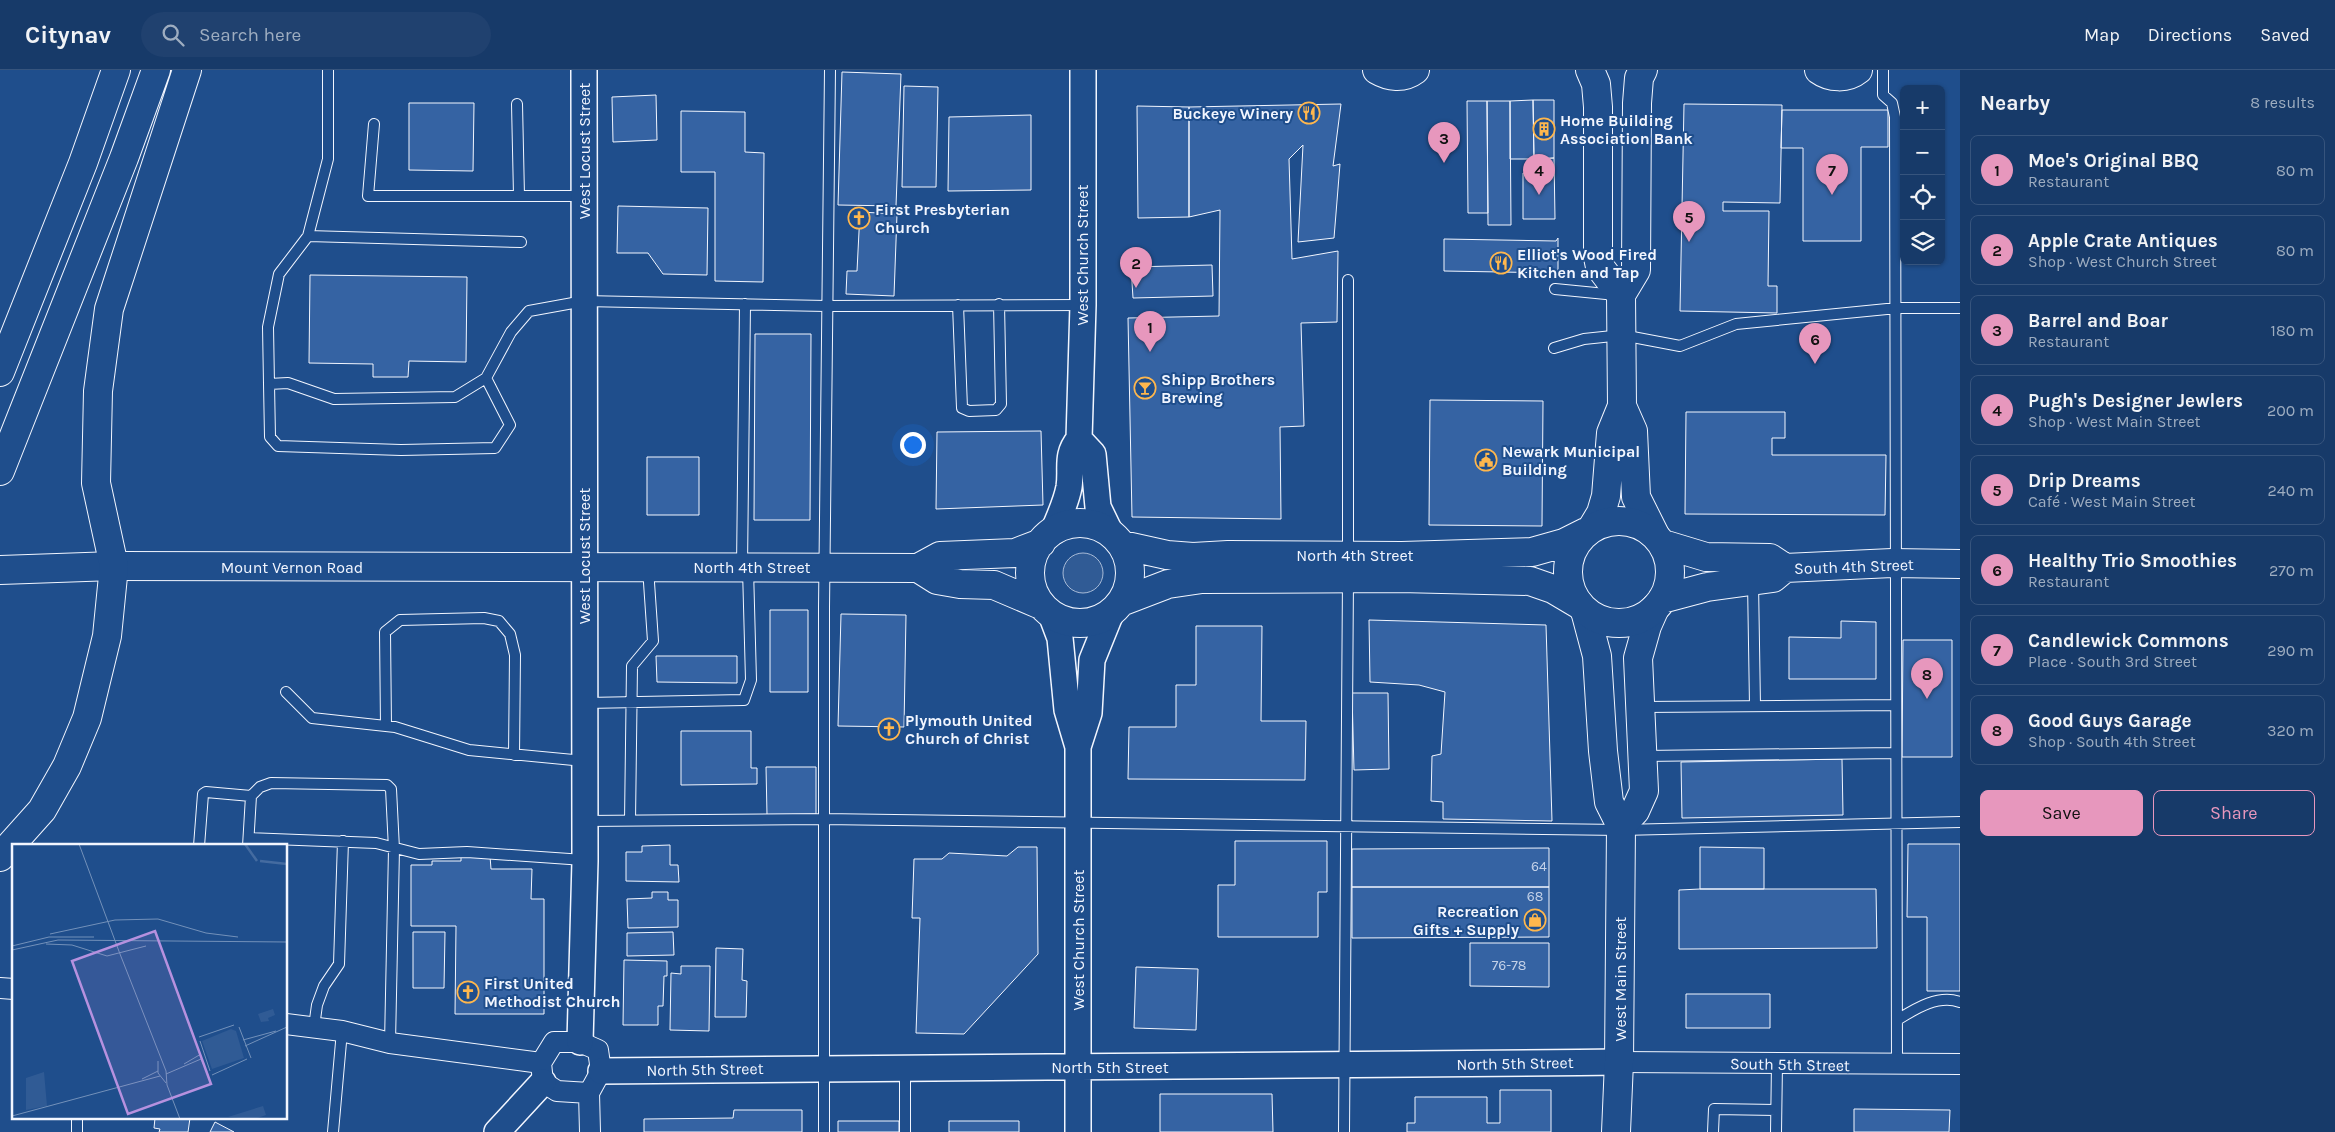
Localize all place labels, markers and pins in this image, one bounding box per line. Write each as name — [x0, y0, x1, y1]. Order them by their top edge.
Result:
restaurant icon: Buckeye Winery — [1297, 101, 1321, 125]
place label: Buckeye Winery — [1172, 104, 1293, 123]
place label: Home Building Association Bank — [1560, 111, 1693, 148]
building icon: Home Building Association Bank — [1532, 117, 1556, 141]
pin: 3 — [1428, 122, 1460, 163]
pin: 4 — [1523, 154, 1555, 195]
pin: 7 — [1816, 154, 1848, 195]
place label: First Presbyterian Church — [875, 200, 1010, 237]
pin: 5 — [1673, 201, 1705, 242]
church icon: First Presbyterian Church — [847, 206, 871, 230]
place label: Elliot's Wood Fired Kitchen and Tap — [1517, 245, 1657, 282]
pin: 2 — [1120, 247, 1152, 288]
restaurant icon: Elliot's Wood Fired Kitchen and Tap — [1489, 251, 1513, 275]
pin: 1 — [1134, 311, 1166, 352]
pin: 6 — [1799, 323, 1831, 364]
place label: Shipp Brothers Brewing — [1161, 370, 1275, 407]
bar icon: Shipp Brothers Brewing — [1133, 376, 1157, 400]
place label: Newark Municipal Building — [1502, 442, 1640, 479]
public building icon: Newark Municipal Building — [1474, 448, 1498, 472]
pin: 8 — [1911, 658, 1943, 699]
place label: Plymouth United Church of Christ — [905, 711, 1033, 748]
church icon: Plymouth United Church of Christ — [877, 717, 901, 741]
place label: Recreation Gifts + Supply — [1413, 902, 1519, 939]
shop icon: Recreation Gifts + Supply — [1523, 908, 1547, 932]
place label: First United Methodist Church — [484, 974, 621, 1011]
church icon: First United Methodist Church — [456, 980, 480, 1004]

